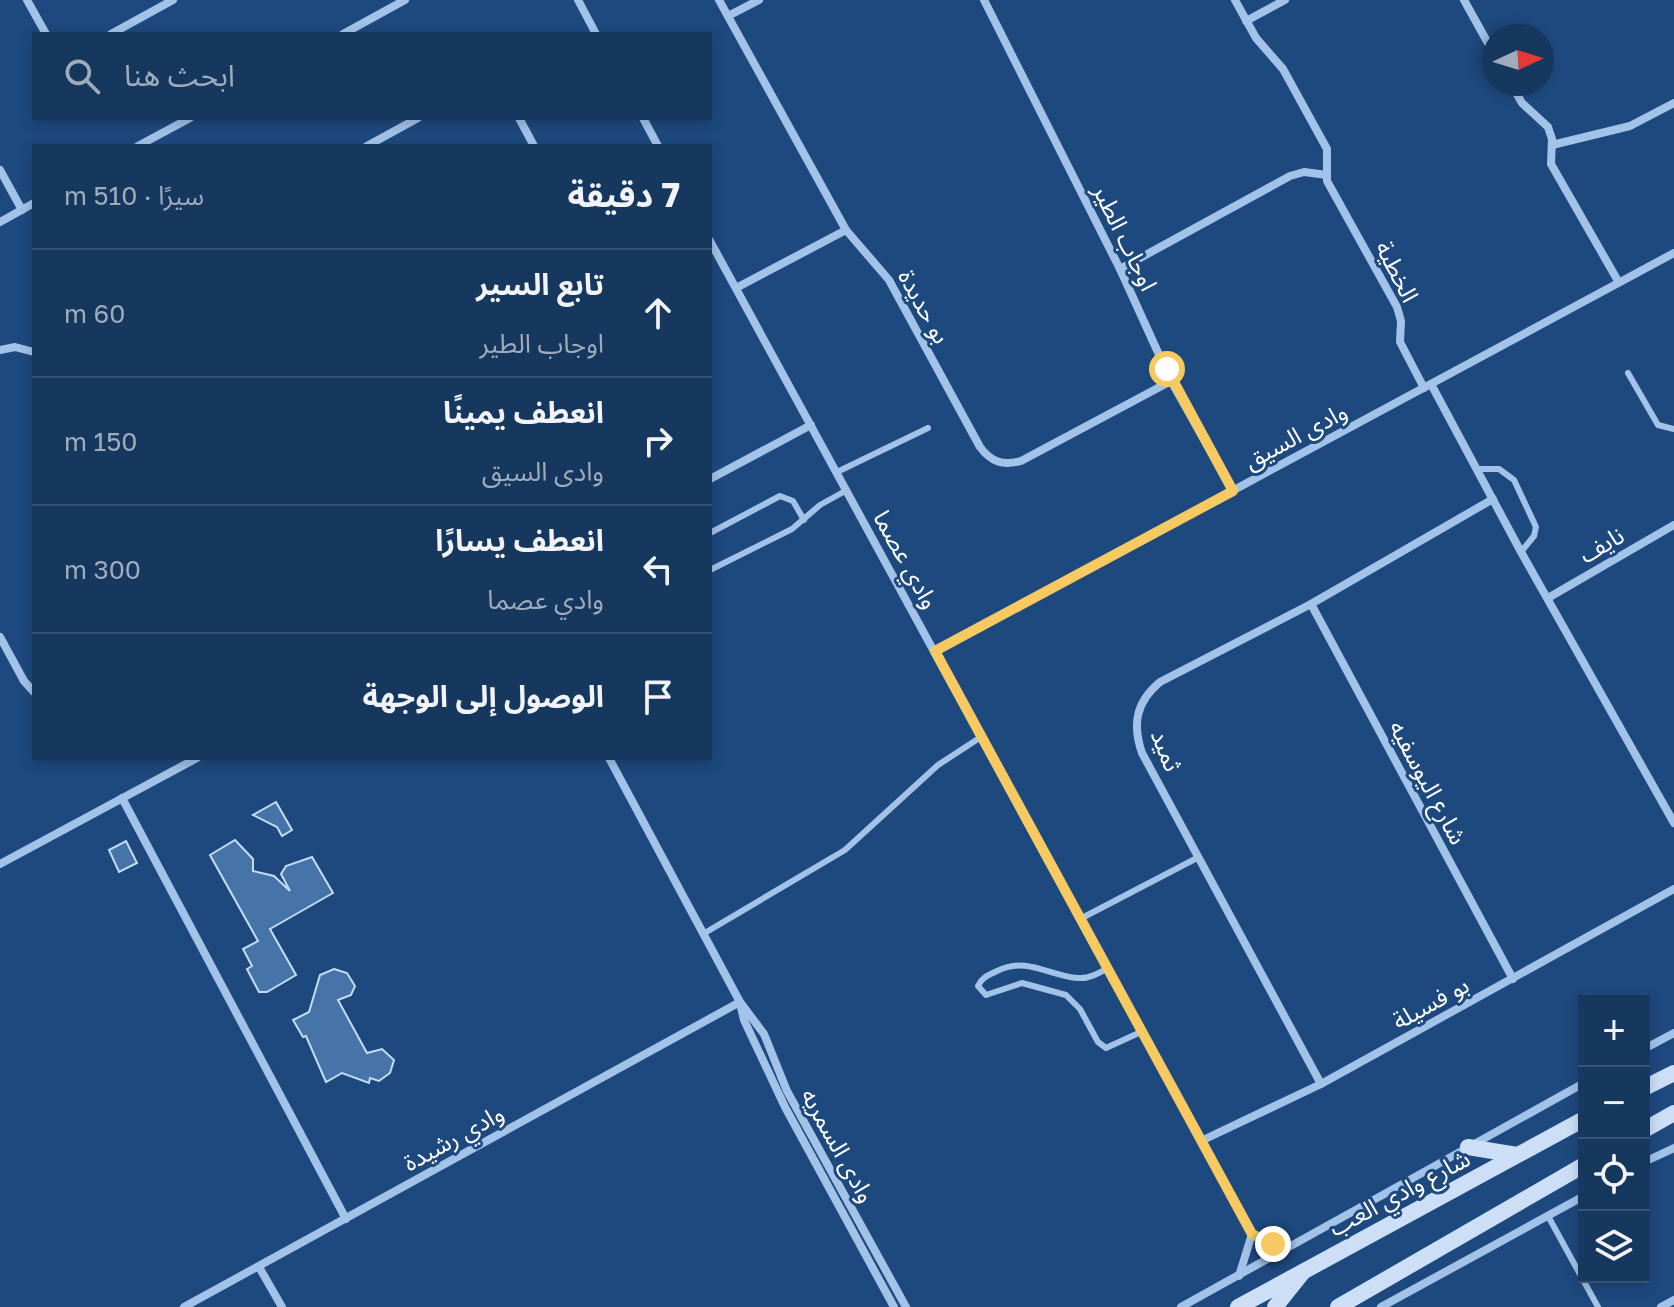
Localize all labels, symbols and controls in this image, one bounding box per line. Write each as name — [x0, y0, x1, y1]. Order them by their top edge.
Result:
north arrow — [1482, 24, 1554, 96]
search box — [32, 32, 712, 120]
icon: search — [60, 54, 104, 98]
text: ابحث هنا — [124, 57, 235, 93]
text: 7 دقيقة — [567, 174, 680, 214]
street label: اوجاب الطير — [1086, 178, 1164, 295]
text: سيرًا · 510 m — [64, 180, 204, 211]
street label: الخطية — [1370, 236, 1426, 307]
street label: بو حديدة — [892, 264, 957, 349]
text: تابع السير — [476, 266, 604, 302]
icon: ahead — [636, 291, 680, 335]
text: 60 m — [64, 298, 125, 329]
text: اوجاب الطير — [480, 328, 604, 359]
route start — [1149, 351, 1185, 387]
text: انعطف يمينًا — [443, 394, 604, 430]
street label: وادى السيق — [1238, 396, 1353, 476]
icon: right — [636, 419, 680, 463]
text: 150 m — [64, 426, 137, 457]
text: وادى السيق — [482, 456, 604, 487]
street label: وادي عصما — [863, 505, 946, 616]
street label: نايف — [1573, 520, 1629, 568]
text: انعطف يسارًا — [435, 522, 604, 558]
icon: left — [636, 547, 680, 591]
text: 300 m — [64, 554, 141, 585]
text: وادي عصما — [487, 584, 604, 615]
icon: arrive — [636, 675, 680, 719]
text: الوصول إلى الوجهة — [362, 678, 604, 714]
street label: شارع اليوسفيه — [1381, 715, 1474, 851]
street label: ثميد — [1145, 725, 1188, 775]
street label: بو فسيلة — [1387, 969, 1474, 1036]
map controls — [1578, 995, 1650, 1283]
button: + — [1578, 995, 1650, 1067]
button: − — [1578, 1067, 1650, 1139]
street label: وادى السمريه — [795, 1083, 882, 1208]
street label: وادي رشيدة — [398, 1098, 511, 1181]
button: locate — [1578, 1139, 1650, 1211]
street label: شارع وادي العب — [1324, 1143, 1477, 1246]
button: layers — [1578, 1211, 1650, 1283]
route end — [1255, 1226, 1291, 1262]

